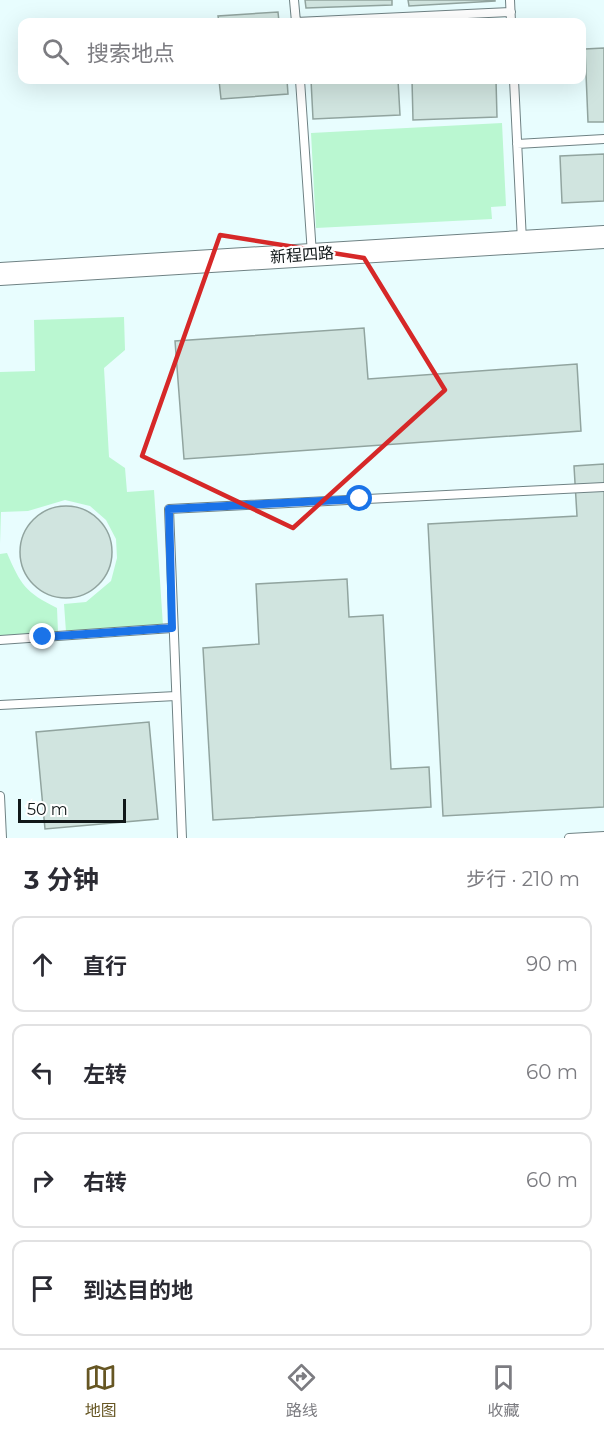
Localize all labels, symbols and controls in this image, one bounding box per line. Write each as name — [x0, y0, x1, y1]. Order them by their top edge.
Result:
search box — [18, 18, 586, 84]
icon: search — [39, 35, 72, 68]
text: 搜索地点 — [87, 40, 175, 67]
street label: 新程四路 — [269, 243, 335, 267]
route start — [346, 485, 372, 511]
route end — [29, 623, 55, 649]
scale bar — [18, 796, 126, 824]
text: 50 m — [27, 800, 68, 819]
text: 3 分钟 — [24, 864, 99, 896]
text: 步行 · 210 m — [466, 867, 580, 891]
icon: ahead — [26, 948, 59, 981]
text: 90 m — [526, 952, 578, 976]
text: 直行 — [83, 953, 127, 980]
icon: left — [26, 1056, 59, 1089]
text: 60 m — [526, 1060, 578, 1084]
text: 左转 — [83, 1061, 127, 1088]
icon: right — [26, 1164, 59, 1197]
text: 60 m — [526, 1168, 578, 1192]
text: 右转 — [83, 1169, 127, 1196]
icon: arrive — [26, 1272, 59, 1305]
text: 到达目的地 — [83, 1277, 193, 1304]
tab: 地图 — [84, 1361, 117, 1421]
tab: 路线 — [285, 1361, 318, 1421]
tab: 收藏 — [487, 1361, 520, 1421]

